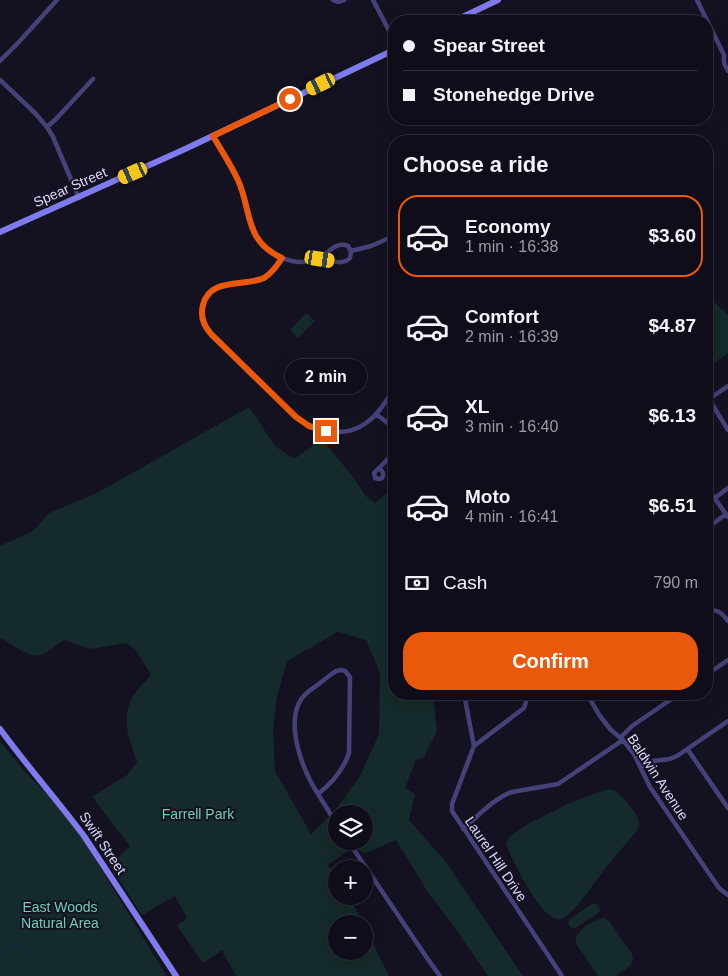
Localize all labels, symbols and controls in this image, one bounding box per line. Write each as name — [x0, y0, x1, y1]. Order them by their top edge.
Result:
text: Spear Street — [433, 35, 545, 56]
car — [304, 71, 337, 97]
text: Stonehedge Drive — [433, 84, 595, 105]
route start — [279, 88, 301, 110]
text: Choose a ride — [403, 152, 548, 177]
car — [116, 160, 149, 186]
street label: Spear Street — [31, 164, 109, 210]
icon: car — [405, 214, 450, 259]
text: Economy — [465, 216, 551, 237]
text: $3.60 — [648, 225, 696, 246]
text: 1 min · 16:38 — [465, 238, 558, 255]
car — [304, 249, 335, 269]
icon: car — [405, 304, 450, 349]
text: Comfort — [465, 306, 539, 327]
text: $4.87 — [648, 315, 696, 336]
text: 2 min · 16:39 — [465, 328, 558, 345]
callout: 2 min — [285, 358, 367, 394]
text: 2 min — [305, 368, 347, 385]
icon: car — [405, 394, 450, 439]
text: XL — [465, 396, 489, 417]
text: $6.13 — [648, 405, 696, 426]
text: 3 min · 16:40 — [465, 418, 558, 435]
route end — [315, 420, 337, 442]
icon: car — [405, 484, 450, 529]
text: Moto — [465, 486, 510, 507]
text: $6.51 — [648, 495, 696, 516]
text: 4 min · 16:41 — [465, 508, 558, 525]
icon: cash — [403, 569, 431, 597]
text: Cash — [443, 572, 487, 593]
text: 790 m — [654, 574, 698, 591]
button: Confirm — [403, 632, 698, 690]
street label: Baldwin Avenue — [624, 731, 692, 823]
map controls — [328, 805, 373, 960]
button: layers — [328, 805, 373, 850]
park label: Farrell Park — [162, 806, 235, 822]
street label: Swift Street — [76, 809, 130, 877]
street label: Laurel Hill Drive — [462, 814, 530, 905]
button: + — [328, 860, 373, 905]
park label: East Woods Natural Area — [21, 899, 99, 931]
button: − — [328, 915, 373, 960]

